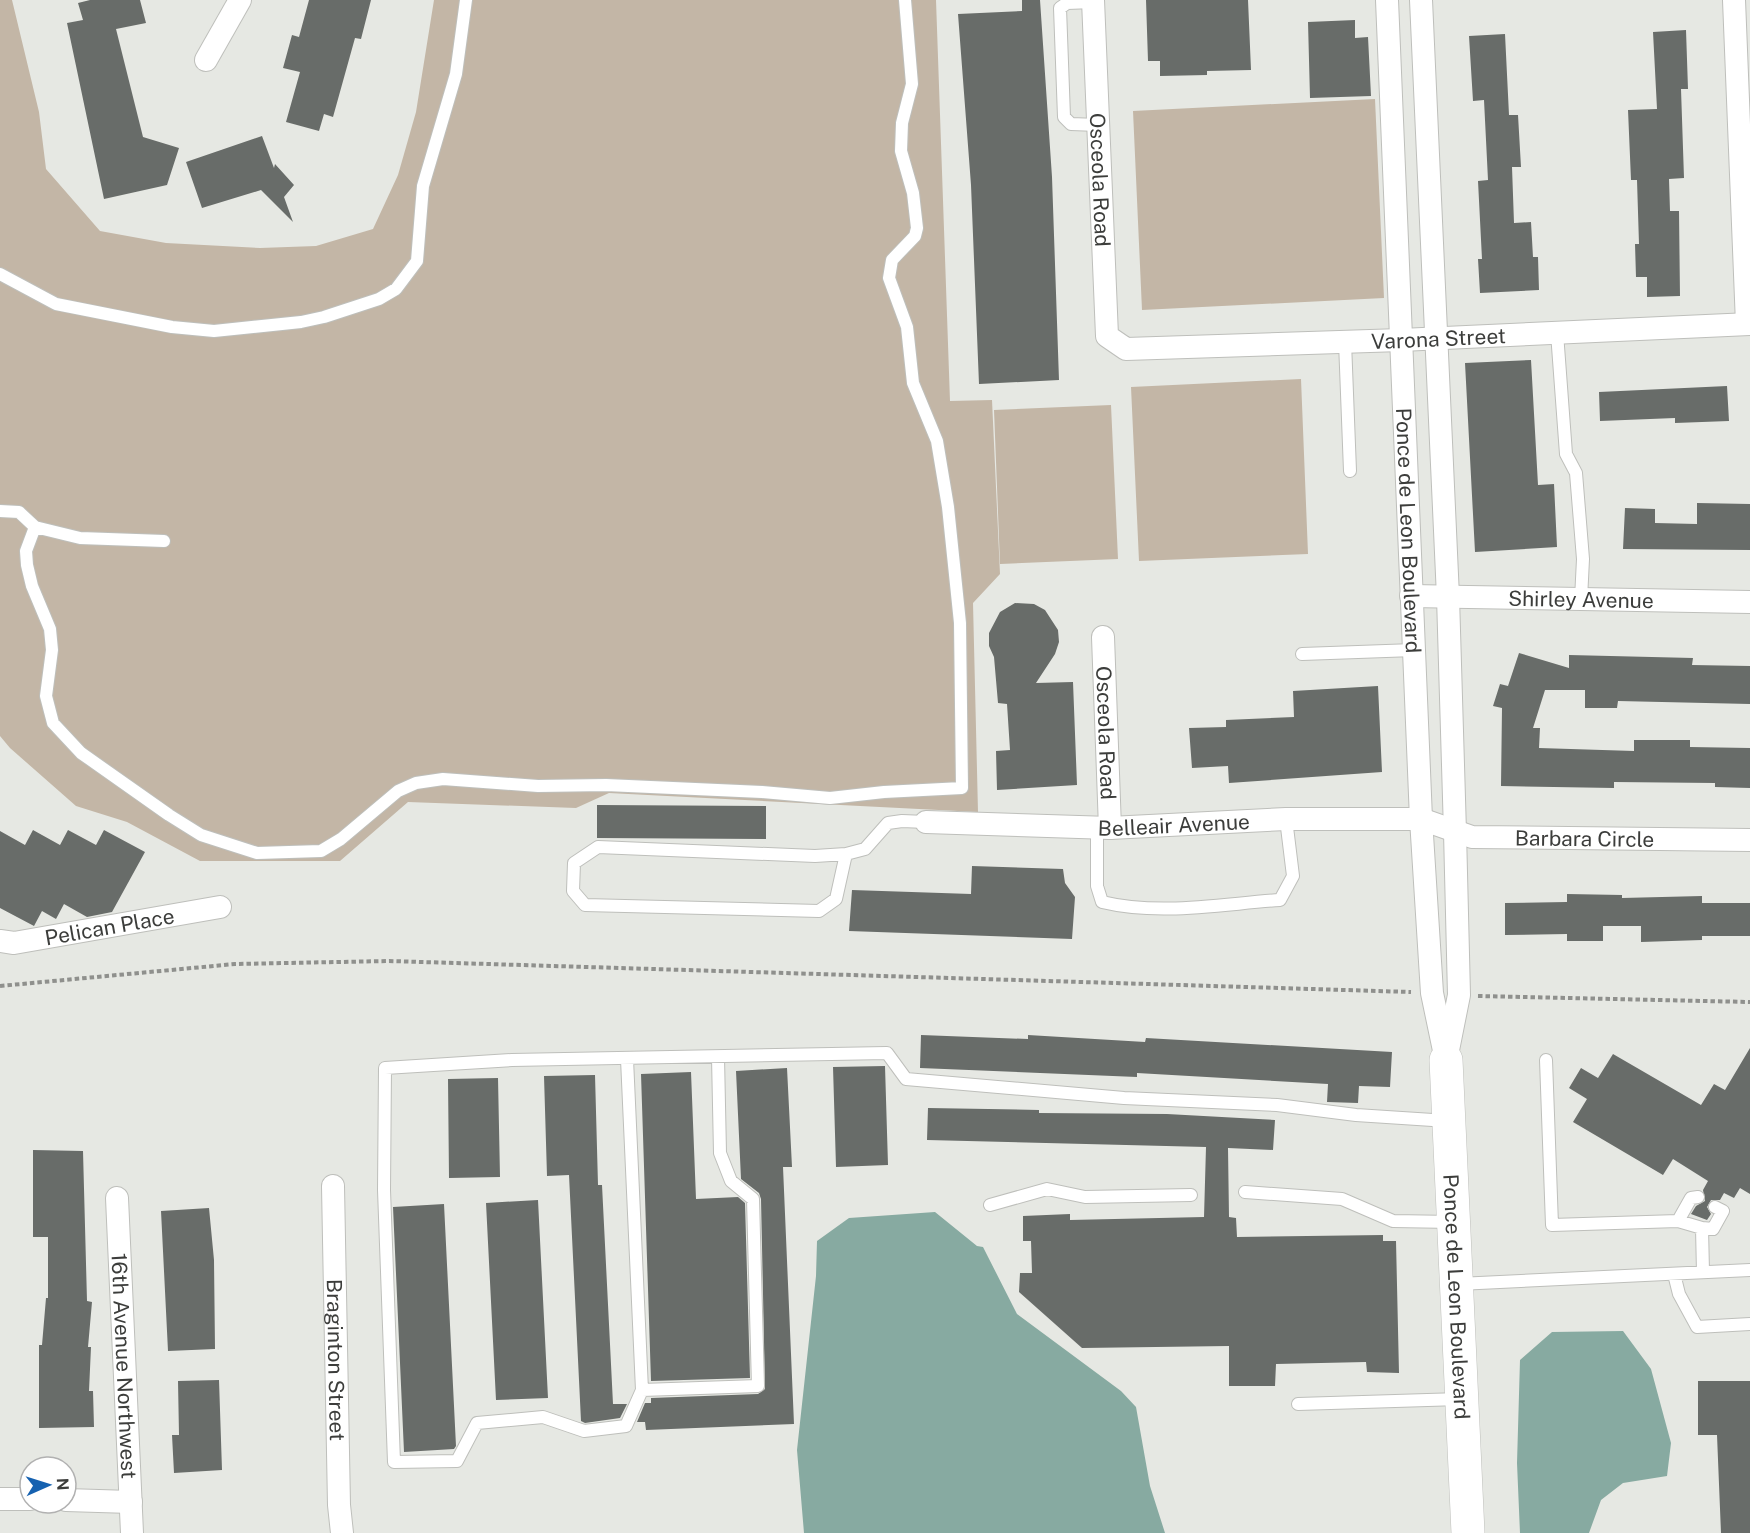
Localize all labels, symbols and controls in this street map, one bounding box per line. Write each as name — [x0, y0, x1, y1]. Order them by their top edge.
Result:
street label: Osceola Road — [1085, 112, 1116, 247]
street label: Varona Street — [1371, 323, 1506, 353]
street label: Ponce de Leon Boulevard — [1391, 407, 1427, 654]
street label: Shirley Avenue — [1508, 585, 1654, 613]
street label: Osceola Road — [1092, 666, 1121, 800]
street label: Belleair Avenue — [1097, 808, 1250, 841]
street label: Barbara Circle — [1515, 825, 1654, 851]
street label: Pelican Place — [43, 903, 176, 950]
street label: Ponce de Leon Boulevard — [1439, 1173, 1475, 1420]
street label: 16th Avenue Northwest — [107, 1252, 142, 1479]
street label: Braginton Street — [322, 1279, 350, 1441]
north arrow — [18, 1455, 78, 1515]
text: N — [53, 1477, 72, 1491]

